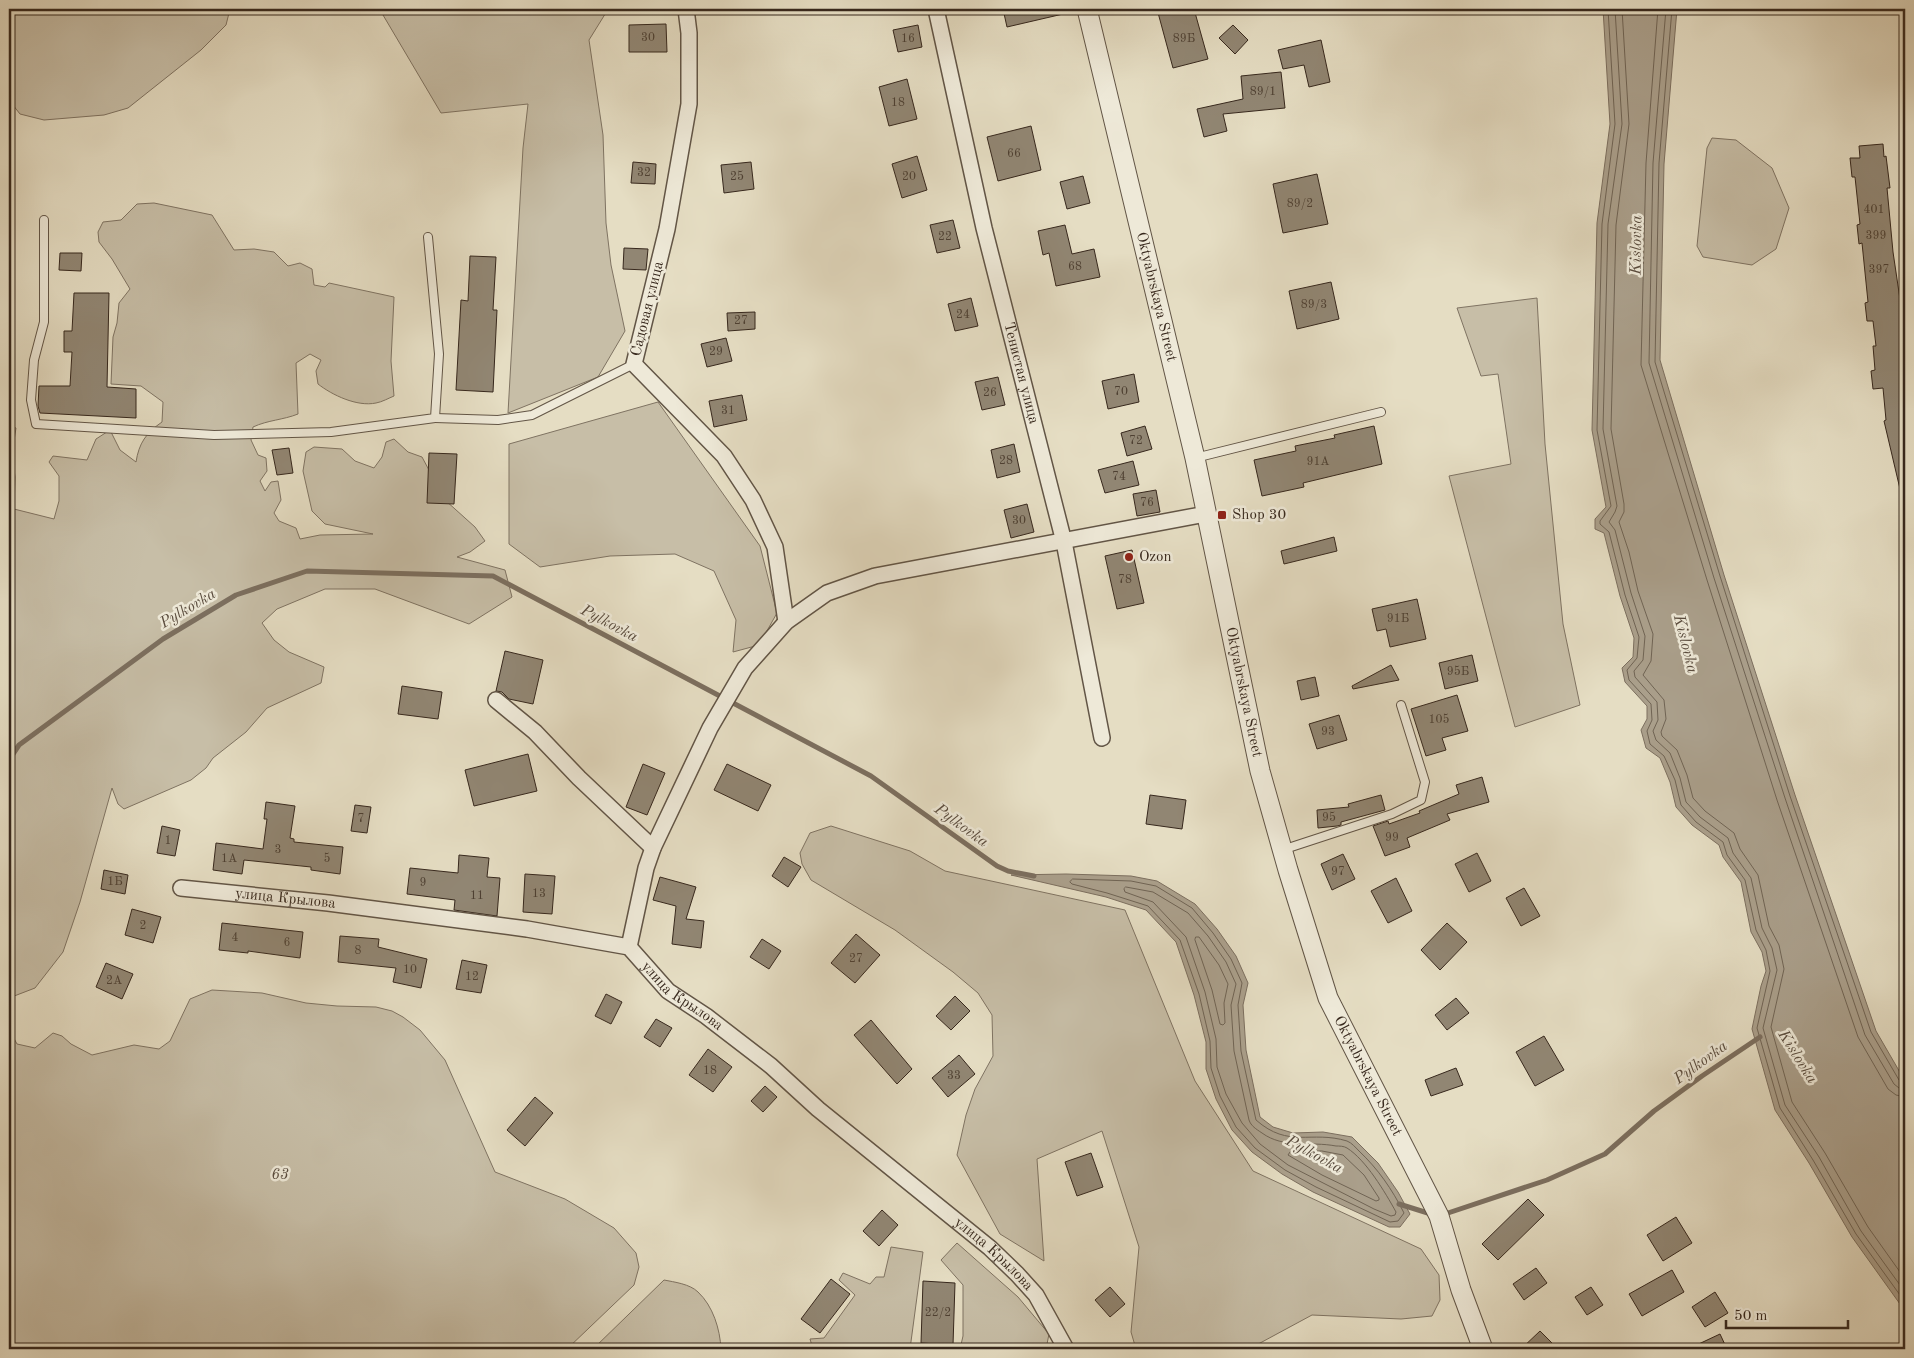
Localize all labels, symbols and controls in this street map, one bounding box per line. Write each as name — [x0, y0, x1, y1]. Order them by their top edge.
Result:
house number: 30 — [641, 32, 655, 44]
house number: 16 — [901, 33, 915, 45]
house number: 89Б — [1173, 33, 1195, 45]
house number: 89/1 — [1250, 86, 1276, 98]
house number: 18 — [891, 97, 905, 109]
house number: 66 — [1007, 148, 1021, 160]
house number: 32 — [637, 167, 651, 179]
house number: 25 — [730, 170, 744, 183]
house number: 20 — [902, 171, 916, 183]
house number: 89/2 — [1287, 198, 1313, 210]
house number: 401 — [1864, 204, 1884, 216]
water label: Kislovka — [1628, 214, 1646, 276]
street label: Oktyabrskaya Street — [1133, 230, 1179, 363]
house number: 399 — [1866, 230, 1886, 242]
house number: 22 — [938, 231, 952, 243]
street label: Садовая улица — [629, 259, 667, 358]
house number: 68 — [1068, 261, 1082, 273]
house number: 397 — [1869, 264, 1889, 276]
house number: 89/3 — [1301, 299, 1327, 311]
house number: 24 — [956, 309, 970, 321]
house number: 27 — [734, 315, 748, 327]
street label: Тенистая улица — [1001, 321, 1041, 426]
house number: 29 — [709, 346, 723, 358]
house number: 70 — [1114, 386, 1128, 398]
house number: 26 — [983, 387, 997, 399]
house number: 31 — [721, 405, 735, 417]
house number: 72 — [1129, 435, 1143, 447]
house number: 28 — [999, 455, 1013, 467]
house number: 91А — [1306, 456, 1330, 468]
house number: 74 — [1112, 471, 1126, 483]
house number: 76 — [1140, 497, 1154, 509]
place label: Shop 30 — [1232, 508, 1286, 523]
marker: Shop 30 — [1216, 509, 1228, 521]
house number: 30 — [1012, 515, 1026, 527]
place label: Ozon — [1139, 550, 1172, 565]
marker: Ozon — [1123, 551, 1135, 563]
house number: 78 — [1118, 574, 1132, 586]
water label: Pylkovka — [156, 586, 219, 632]
water label: Pylkovka — [577, 602, 641, 646]
water label: Kislovka — [1670, 612, 1700, 675]
house number: 91Б — [1387, 613, 1409, 625]
street label: Oktyabrskaya Street — [1223, 626, 1264, 759]
house number: 95Б — [1447, 665, 1469, 678]
house number: 105 — [1429, 713, 1449, 726]
house number: 93 — [1321, 726, 1335, 738]
water label: Pylkovka — [930, 801, 991, 851]
house number: 95 — [1322, 811, 1336, 824]
house number: 7 — [358, 813, 364, 825]
house number: 99 — [1385, 832, 1399, 844]
house number: 1 — [165, 835, 171, 847]
house number: 3 — [275, 844, 281, 856]
house number: 5 — [324, 852, 331, 865]
house number: 1А — [221, 853, 237, 865]
house number: 97 — [1331, 866, 1345, 878]
house number: 1Б — [107, 876, 123, 888]
house number: 9 — [420, 877, 426, 889]
street label: улица Крылова — [235, 886, 337, 912]
house number: 13 — [532, 888, 546, 900]
house number: 11 — [470, 890, 484, 902]
house number: 2 — [140, 920, 146, 932]
house number: 4 — [232, 932, 239, 944]
house number: 6 — [284, 937, 291, 949]
house number: 8 — [355, 945, 362, 957]
house number: 27 — [849, 953, 863, 965]
street label: улица Крылова — [638, 959, 726, 1034]
house number: 10 — [403, 964, 417, 976]
house number: 12 — [465, 971, 479, 983]
house number: 2А — [106, 975, 122, 987]
street label: Oktyabrskaya Street — [1331, 1013, 1405, 1139]
water label: Kislovka — [1774, 1027, 1820, 1087]
water label: Pylkovka — [1670, 1038, 1731, 1088]
house number: 18 — [703, 1065, 717, 1077]
house number: 33 — [947, 1070, 961, 1082]
water label: Pylkovka — [1282, 1132, 1345, 1177]
park label: 63 — [271, 1168, 289, 1183]
street label: улица Крылова — [951, 1215, 1036, 1294]
scale bar — [1726, 1298, 1849, 1330]
house number: 22/2 — [925, 1307, 951, 1319]
text: 50 m — [1734, 1309, 1768, 1324]

